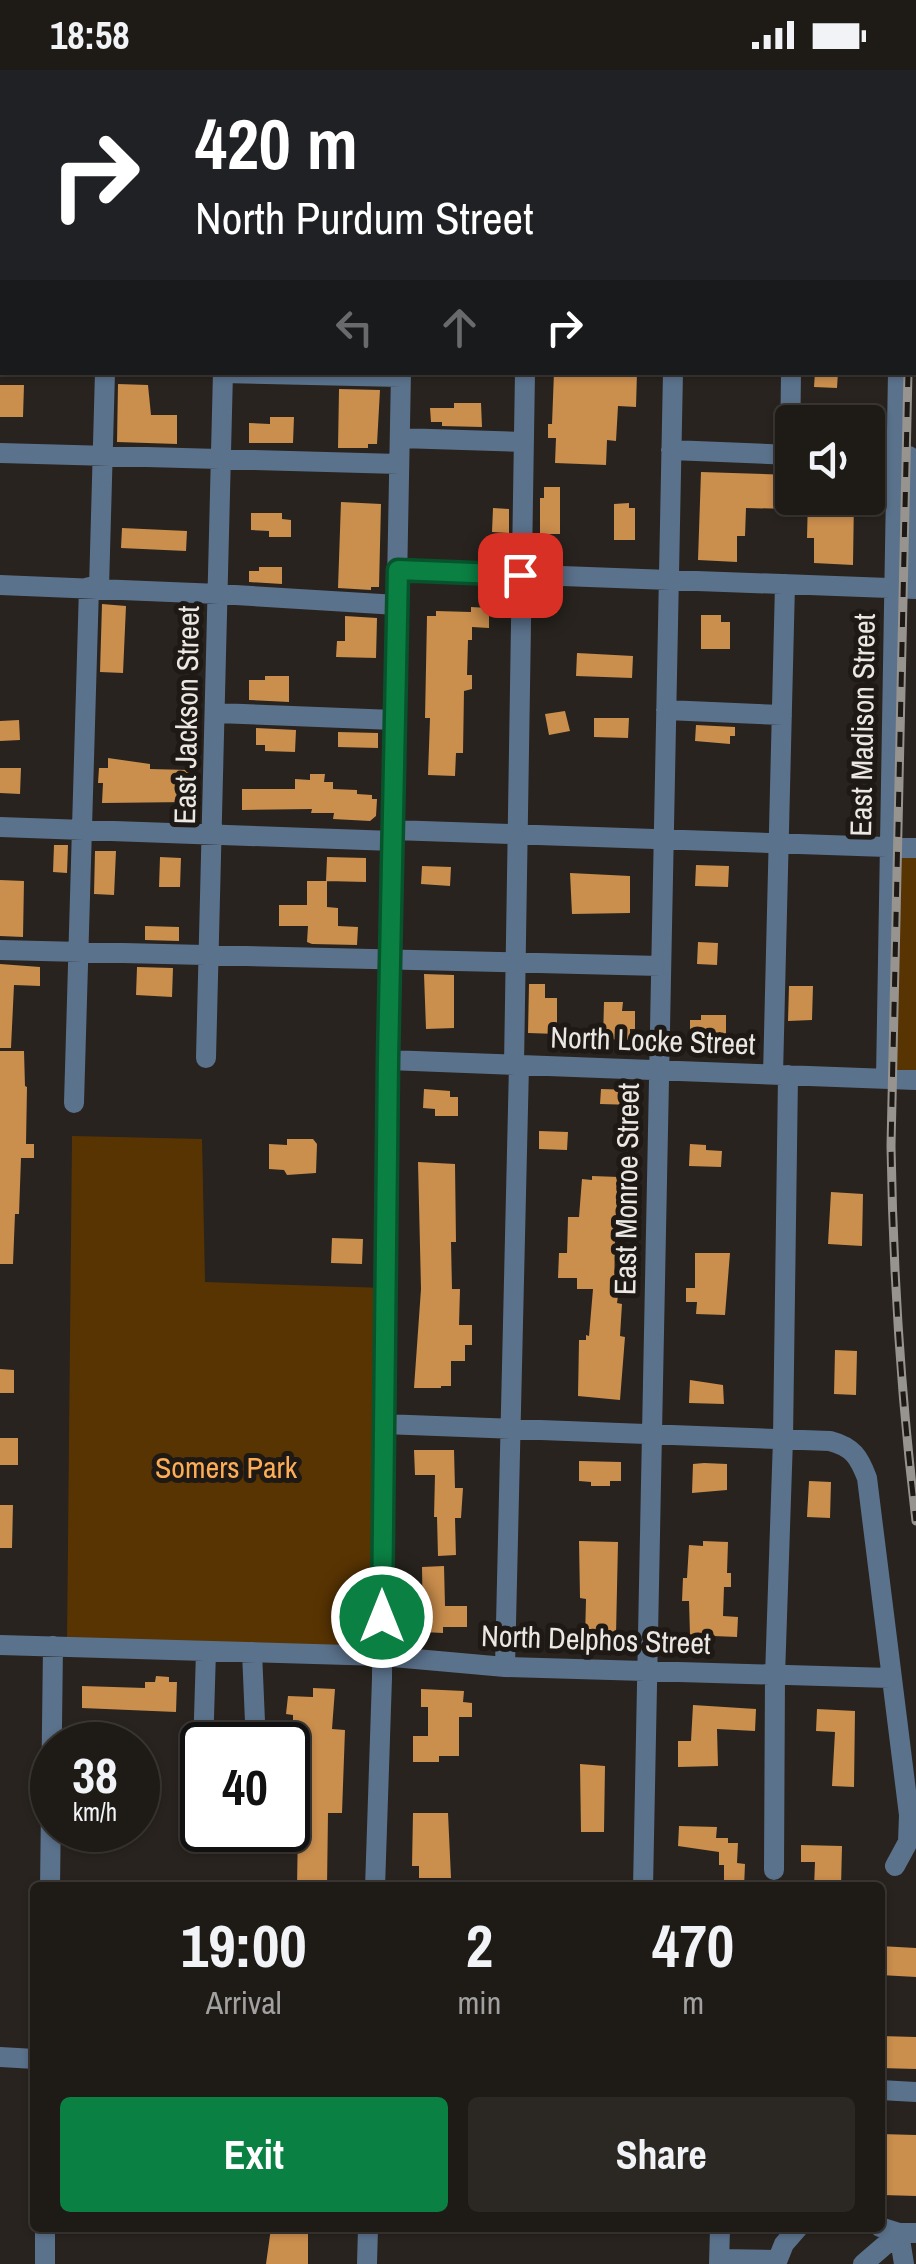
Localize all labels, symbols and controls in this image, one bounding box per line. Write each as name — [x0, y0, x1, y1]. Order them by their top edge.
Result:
text: 18:58 — [50, 10, 130, 61]
text: 420 m — [195, 97, 358, 191]
icon: right — [30, 110, 160, 240]
text: North Purdum Street — [195, 187, 533, 248]
icon: left — [327, 300, 382, 355]
icon: ahead — [432, 300, 487, 355]
icon: right — [537, 300, 592, 355]
map controls — [775, 405, 885, 515]
button: sound — [775, 405, 885, 515]
pin — [478, 533, 563, 618]
icon: arrive — [493, 548, 548, 603]
street label: East Jackson Street — [164, 605, 208, 825]
street label: East Madison Street — [840, 613, 884, 837]
street label: North Locke Street — [550, 1016, 756, 1064]
street label: East Monroe Street — [604, 1083, 648, 1295]
park label: Somers Park — [155, 1447, 298, 1487]
position arrow — [330, 1565, 434, 1669]
street label: North Delphos Street — [481, 1615, 712, 1663]
speed limit sign: 40 — [180, 1722, 310, 1852]
text: 38 — [72, 1741, 118, 1809]
text: km/h — [73, 1795, 117, 1829]
text: 19:00 — [181, 1905, 307, 1986]
text: 2 — [466, 1905, 493, 1986]
text: 470 — [652, 1905, 734, 1986]
text: Arrival — [206, 1981, 282, 2024]
text: min — [457, 1981, 501, 2024]
text: m — [682, 1981, 704, 2024]
button: Exit — [60, 2097, 448, 2212]
button: Share — [468, 2097, 855, 2212]

